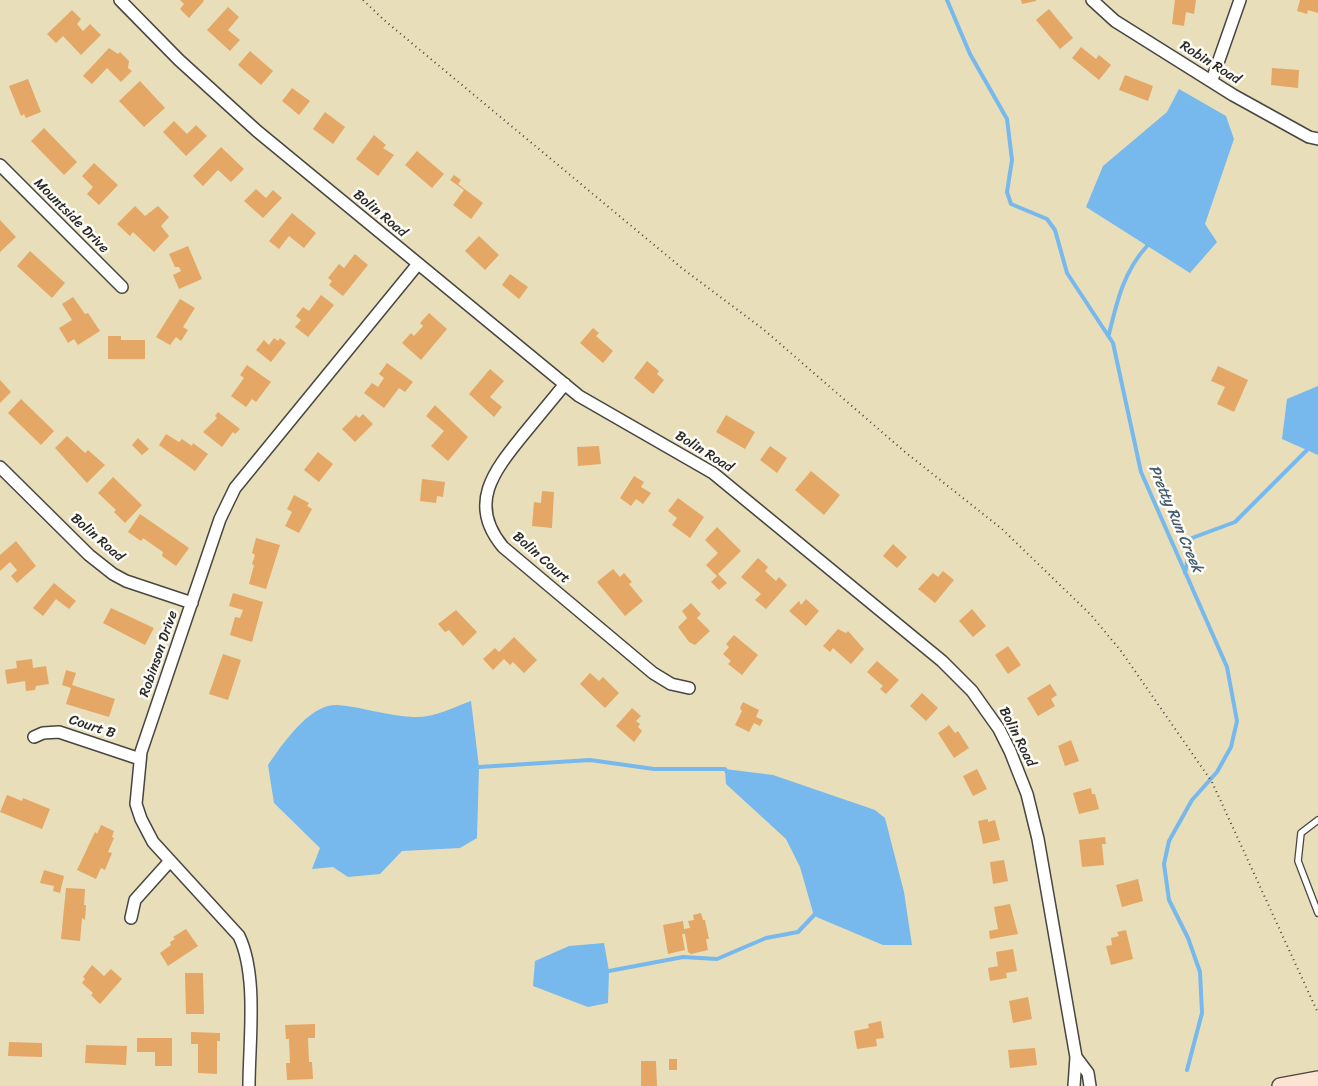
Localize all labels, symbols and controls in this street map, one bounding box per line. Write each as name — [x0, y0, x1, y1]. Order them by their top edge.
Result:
street label: Robin Road — [1177, 38, 1243, 88]
street label: Mountside Drive — [30, 175, 112, 257]
street label: Bolin Road — [350, 187, 410, 241]
street label: Bolin Road — [672, 428, 736, 476]
water label: Pretty Run Creek — [1144, 463, 1206, 575]
street label: Bolin Road — [67, 510, 127, 566]
street label: Bolin Court — [509, 529, 573, 587]
street label: Robinson Drive — [136, 609, 182, 699]
street label: Bolin Road — [995, 704, 1039, 770]
street label: Court B — [67, 712, 117, 742]

